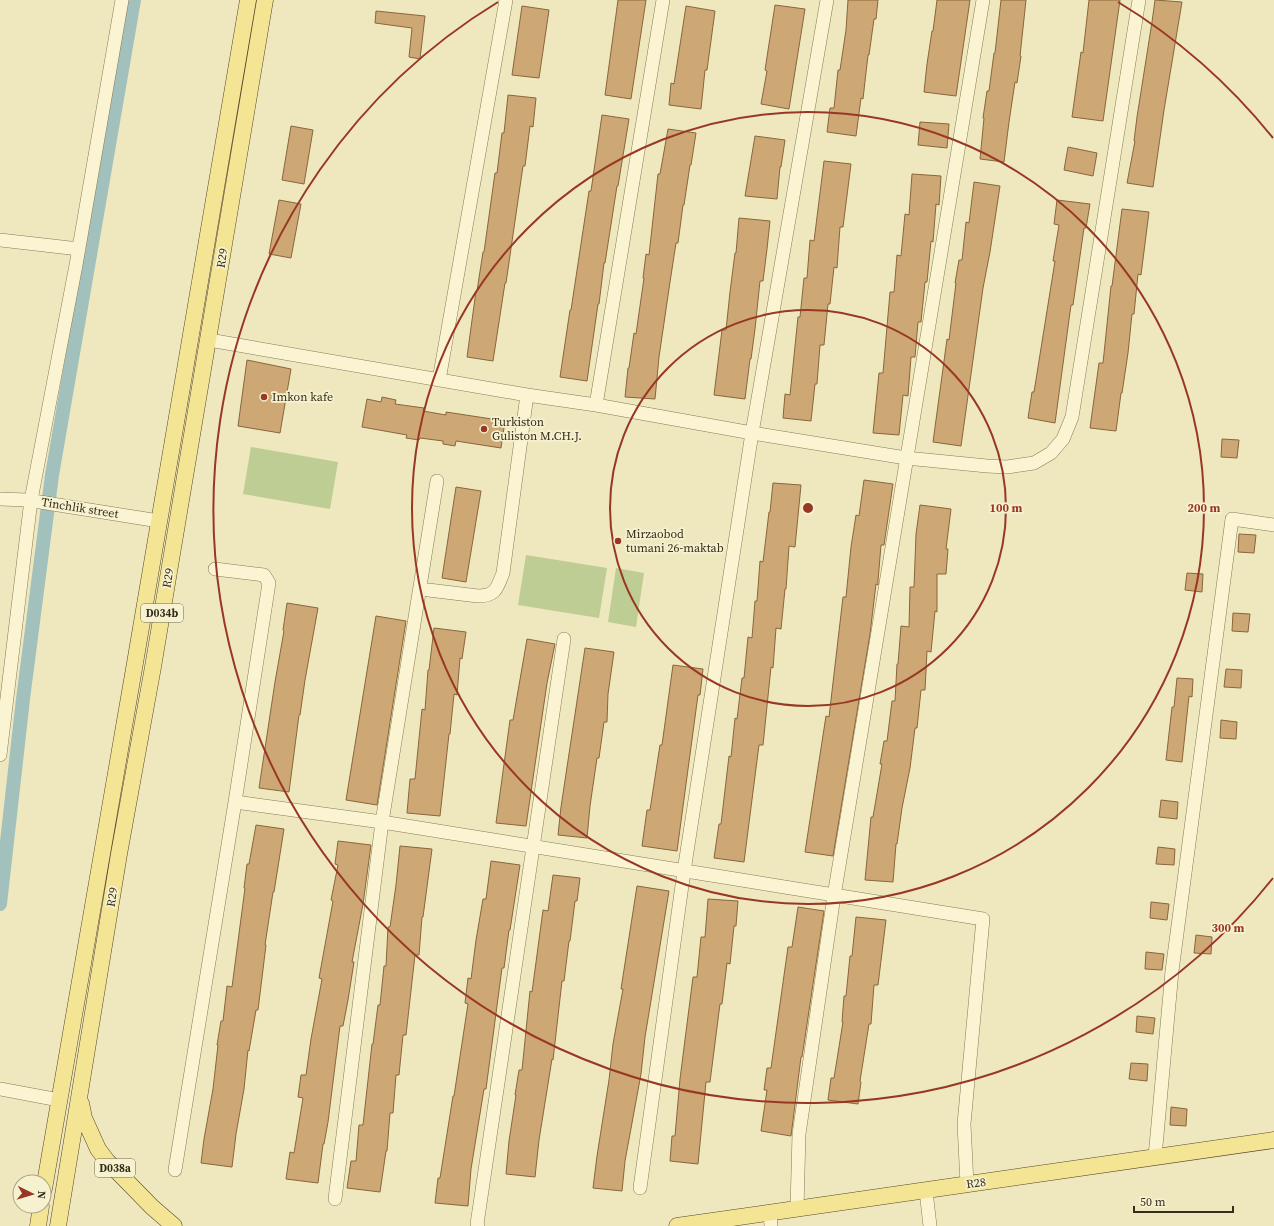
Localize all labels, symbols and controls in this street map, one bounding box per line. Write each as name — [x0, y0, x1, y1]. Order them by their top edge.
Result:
street label: R29 — [213, 247, 231, 269]
place label: Imkon kafe — [272, 389, 333, 405]
marker: Imkon kafe — [259, 392, 269, 402]
place label: Turkiston Guliston M.CH.J. — [492, 414, 582, 444]
marker: Turkiston Guliston M.CH.J. — [479, 424, 489, 434]
street label: Tinchlik street — [40, 494, 120, 522]
text: 100 m — [990, 500, 1023, 516]
text: 200 m — [1188, 500, 1221, 516]
centre of rings — [801, 501, 815, 515]
place label: Mirzaobod tumani 26-maktab — [626, 526, 724, 556]
marker: Mirzaobod tumani 26-maktab — [613, 536, 623, 546]
street label: R29 — [158, 567, 178, 589]
road number: D034b — [141, 604, 183, 622]
street label: R29 — [103, 886, 121, 908]
text: 300 m — [1212, 920, 1245, 936]
road number: D038a — [95, 1159, 135, 1177]
north arrow — [12, 1174, 52, 1214]
street label: R28 — [965, 1174, 987, 1192]
scale bar — [1134, 1188, 1233, 1214]
text: N — [34, 1190, 49, 1199]
text: 50 m — [1140, 1194, 1166, 1210]

